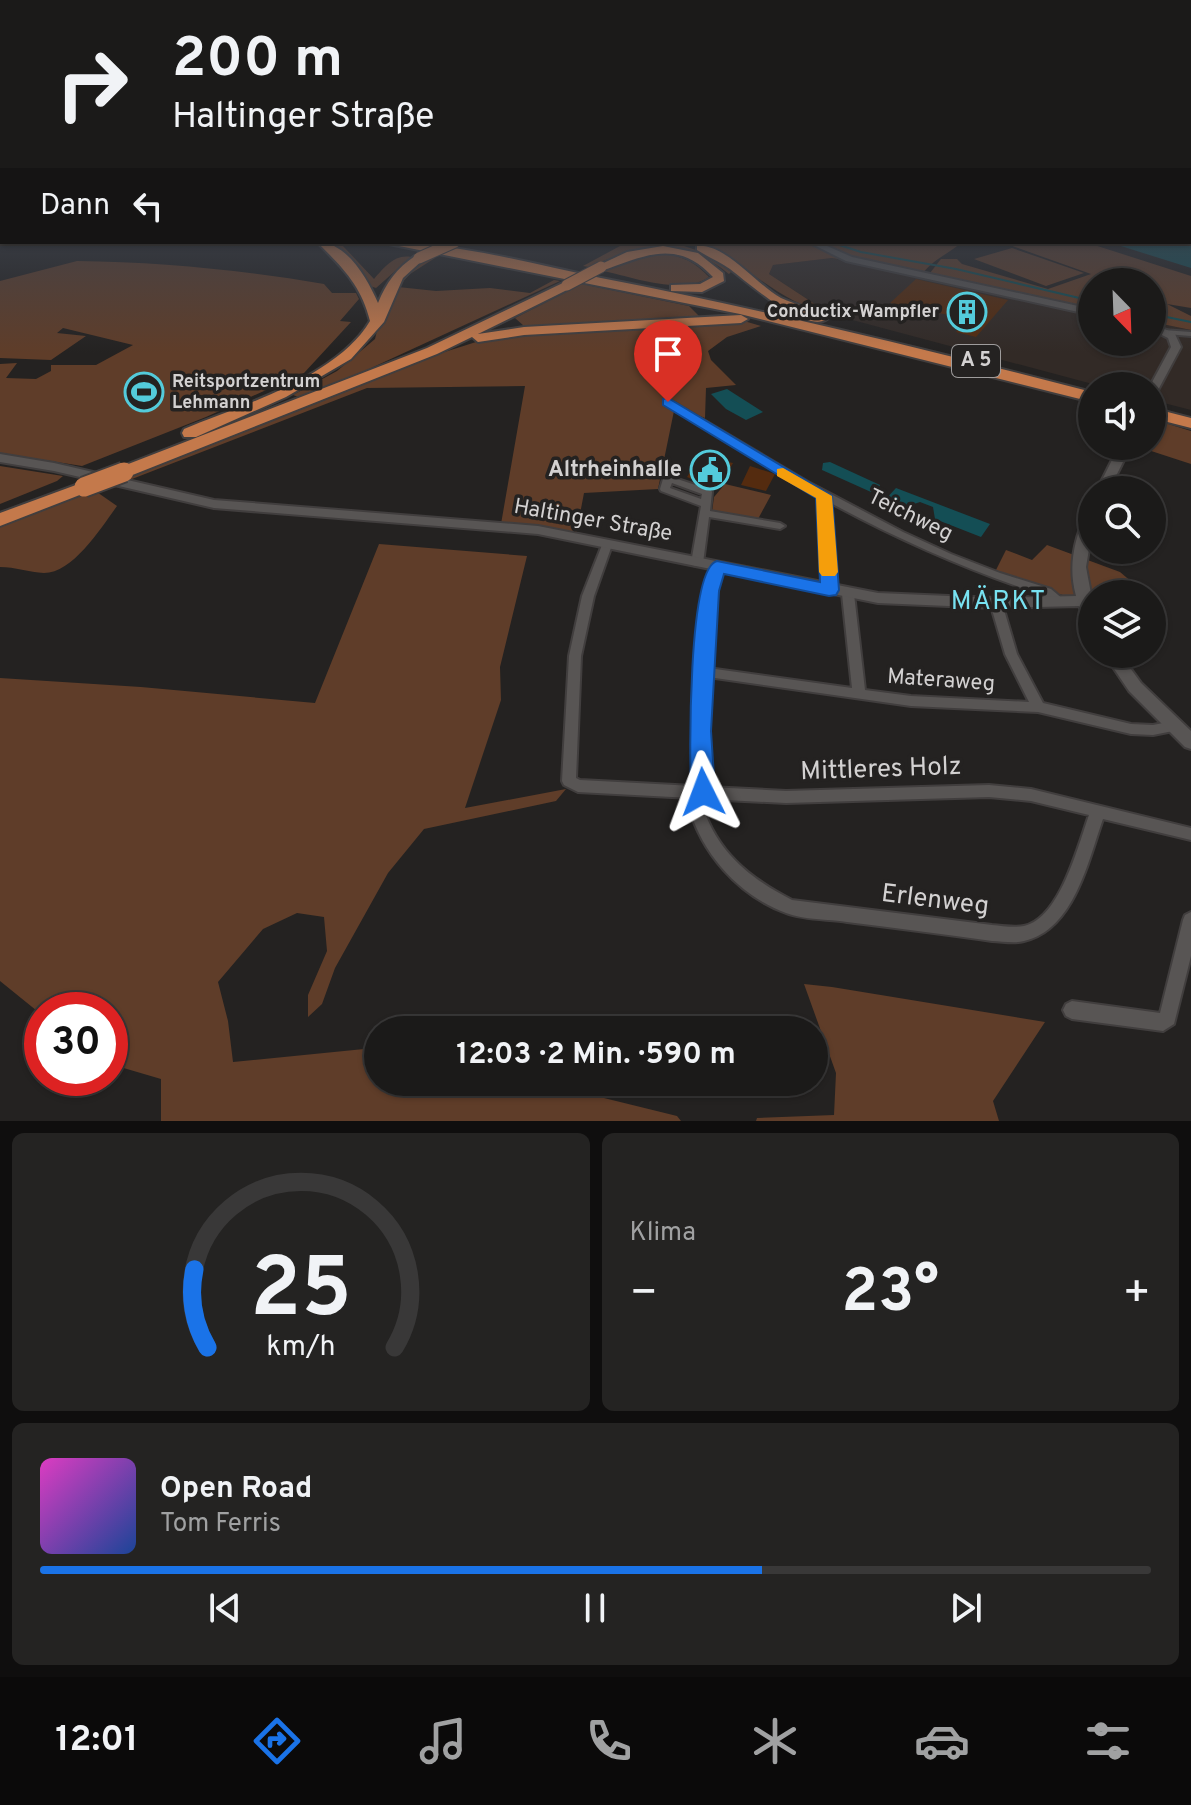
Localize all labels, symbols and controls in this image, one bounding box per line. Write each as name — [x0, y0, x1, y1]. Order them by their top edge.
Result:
text: 200 m — [172, 26, 343, 96]
icon: right — [40, 32, 144, 136]
text: Haltinger Straße — [172, 95, 434, 141]
icon: left — [126, 184, 170, 228]
text: Dann — [40, 188, 110, 225]
north arrow — [1078, 268, 1166, 356]
map controls — [1078, 268, 1166, 668]
building icon: Conductix-Wampfler — [946, 291, 988, 333]
place label: Conductix-Wampfler — [767, 301, 939, 324]
pin — [634, 320, 702, 402]
icon: arrive — [646, 332, 690, 376]
road number: A 5 — [952, 345, 1000, 377]
sports icon: Reitsportzentrum Lehmann — [123, 371, 165, 413]
place label: Reitsportzentrum Lehmann — [172, 371, 320, 415]
button: sound — [1078, 372, 1166, 460]
public building icon: Altrheinhalle — [689, 449, 731, 491]
place label: Altrheinhalle — [548, 457, 682, 484]
button: search — [1078, 476, 1166, 564]
street label: Teichweg — [863, 484, 957, 548]
street label: Haltinger Straße — [512, 494, 674, 548]
button: layers — [1078, 580, 1166, 668]
district label: MÄRKT — [951, 585, 1047, 619]
street label: Materaweg — [886, 664, 996, 698]
position arrow — [661, 750, 745, 834]
street label: Mittleres Holz — [800, 751, 962, 789]
street label: Erlenweg — [879, 878, 991, 924]
speed limit sign: 30 — [24, 992, 128, 1096]
text: 12:03 · 2 Min. · 590 m — [456, 1037, 736, 1074]
text: Klima — [630, 1217, 696, 1250]
text: 25 — [250, 1241, 352, 1346]
text: 23° — [841, 1257, 939, 1333]
text: − — [630, 1267, 658, 1323]
text: + — [1123, 1267, 1151, 1323]
text: km/h — [266, 1330, 335, 1366]
text: Open Road — [160, 1471, 312, 1508]
text: Tom Ferris — [160, 1508, 281, 1541]
icon: previous — [203, 1586, 247, 1630]
icon: pause — [573, 1586, 617, 1630]
icon: next — [944, 1586, 988, 1630]
icon: directions — [249, 1713, 305, 1769]
icon: music — [415, 1713, 471, 1769]
icon: phone — [581, 1713, 637, 1769]
icon: climate — [747, 1713, 803, 1769]
icon: car — [914, 1713, 970, 1769]
icon: filters — [1080, 1713, 1136, 1769]
text: 12:01 — [55, 1718, 138, 1764]

